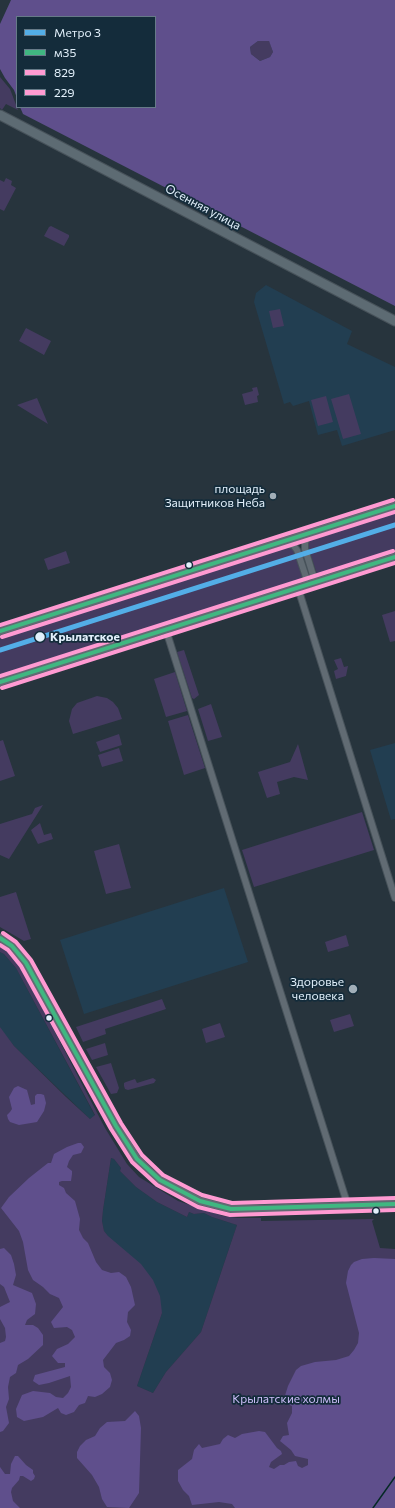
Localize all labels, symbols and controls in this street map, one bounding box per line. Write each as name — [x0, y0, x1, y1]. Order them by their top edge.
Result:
legend — [16, 16, 156, 108]
text: Метро 3 — [54, 25, 101, 39]
text: м35 — [54, 45, 76, 59]
text: 829 — [54, 65, 75, 79]
text: 229 — [54, 85, 75, 99]
street label: Осенняя улица — [163, 181, 243, 233]
place label: площадь Защитников Неба — [165, 482, 265, 510]
marker: площадь Защитников Неба — [268, 491, 278, 501]
unlabelled marker — [184, 560, 194, 570]
marker: Крылатское — [33, 630, 47, 644]
place label: Крылатское — [50, 630, 120, 644]
place label: Здоровье человека — [290, 975, 344, 1003]
marker: Здоровье человека — [347, 983, 359, 995]
unlabelled marker — [44, 1013, 54, 1023]
unlabelled marker — [371, 1206, 381, 1216]
park label: Крылатские холмы — [232, 1392, 340, 1406]

